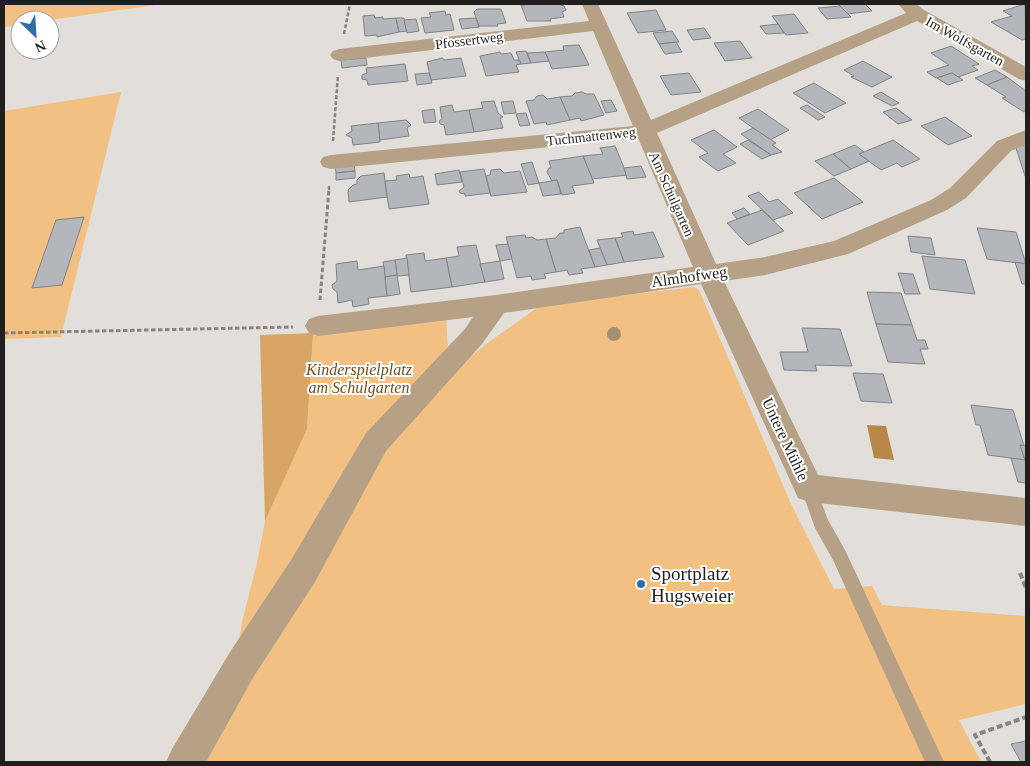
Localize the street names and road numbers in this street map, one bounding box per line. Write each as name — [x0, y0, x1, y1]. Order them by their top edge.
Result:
street label: Im Wolfsgarten — [923, 14, 1006, 69]
street label: Pfossertweg — [434, 29, 504, 52]
street label: Tuchmattenweg — [546, 124, 636, 149]
street label: Am Schulgarten — [646, 149, 697, 239]
street label: Almhofweg — [650, 263, 728, 291]
street label: Untere Mühle — [759, 395, 812, 483]

